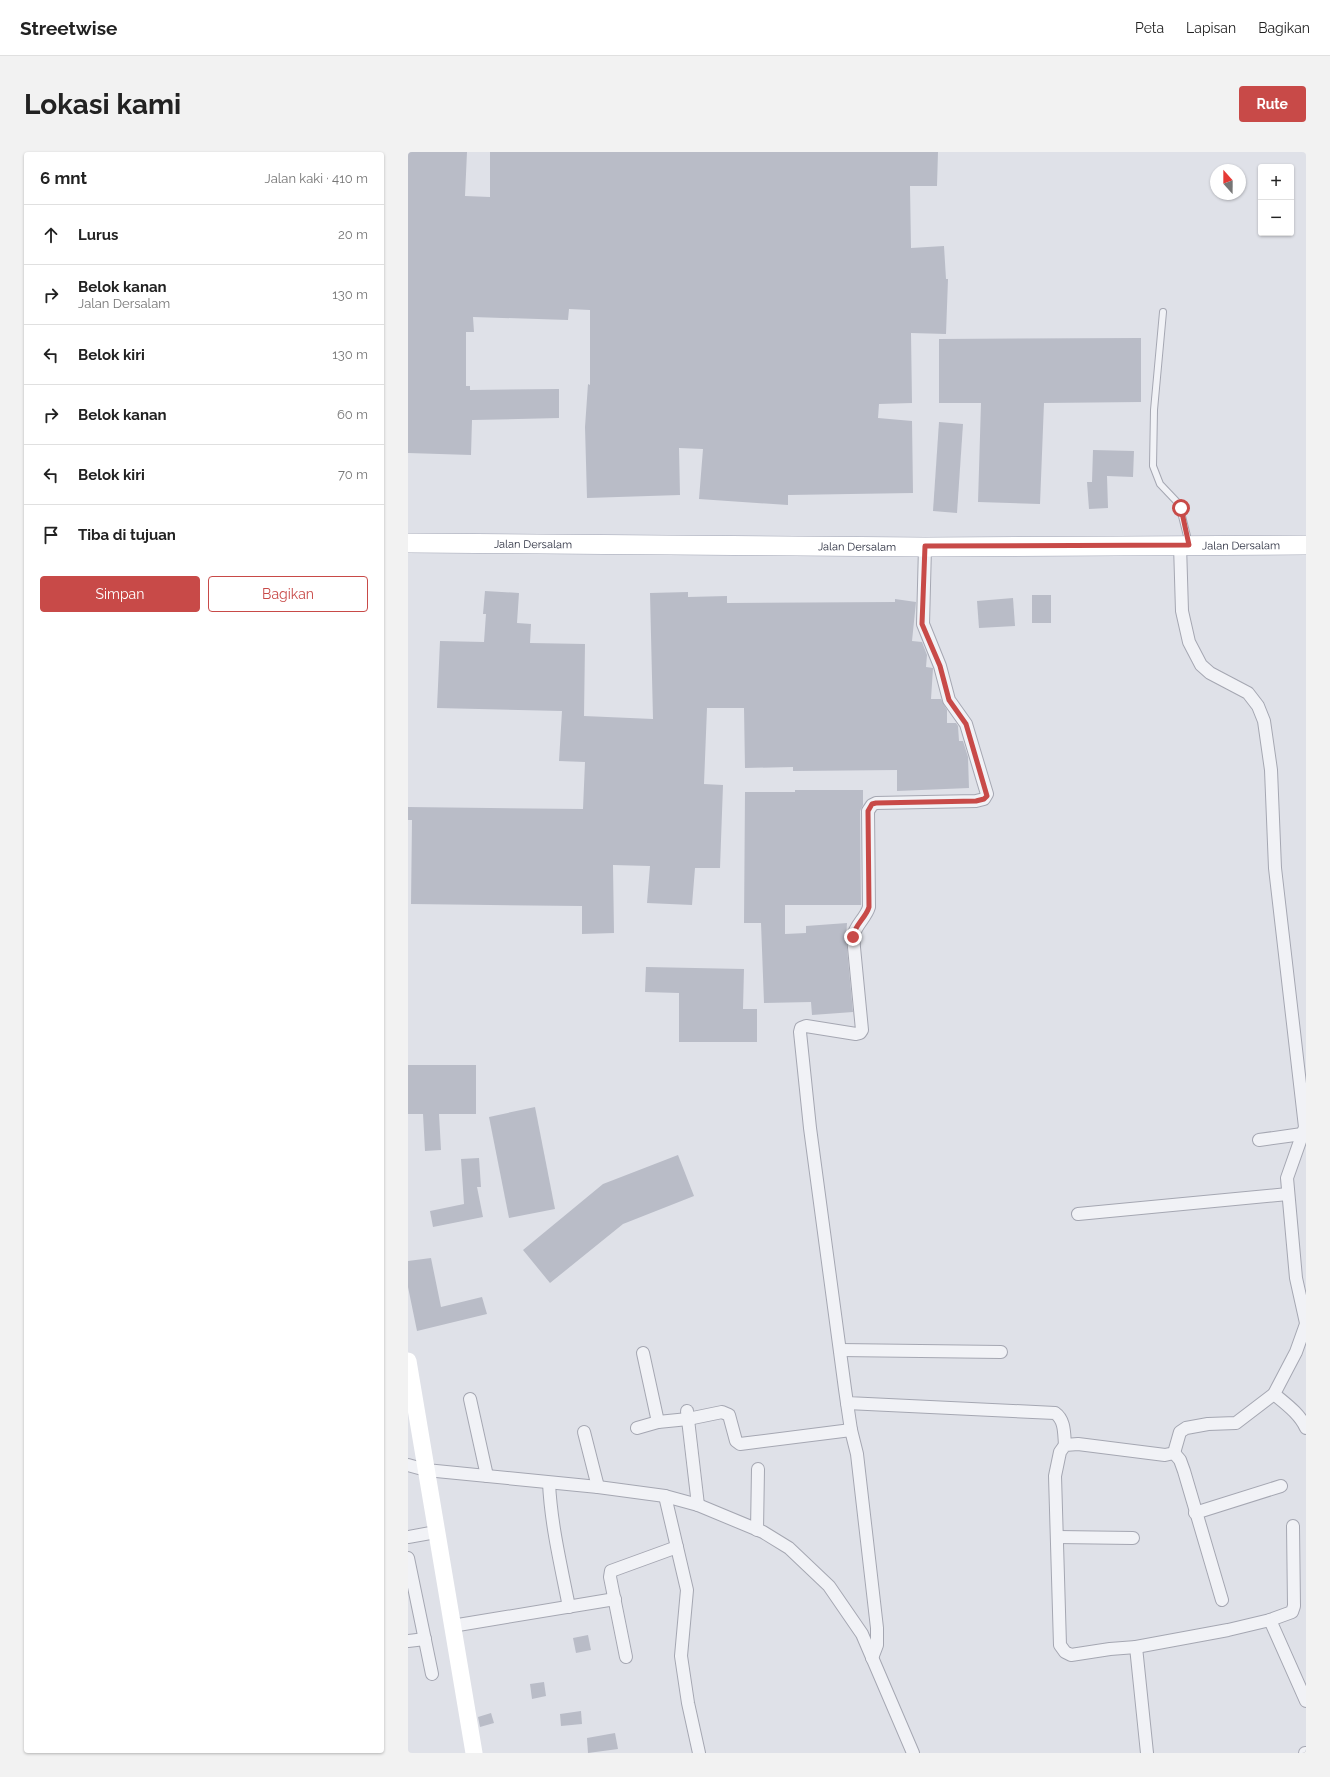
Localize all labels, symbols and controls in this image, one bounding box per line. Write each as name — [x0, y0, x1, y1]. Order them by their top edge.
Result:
text: Streetwise — [20, 17, 117, 39]
text: Peta — [1135, 20, 1164, 36]
text: Lapisan — [1186, 20, 1236, 36]
text: Bagikan — [1258, 20, 1310, 36]
button: Rute — [1239, 86, 1306, 122]
text: Lokasi kami — [24, 88, 181, 121]
north arrow — [1210, 164, 1246, 200]
map controls — [1258, 164, 1294, 236]
button: + — [1258, 164, 1294, 200]
text: 6 mnt — [40, 168, 87, 188]
text: Jalan kaki · 410 m — [265, 171, 368, 186]
button: − — [1258, 200, 1294, 236]
icon: ahead — [40, 224, 62, 246]
text: Lurus — [78, 226, 119, 244]
text: 20 m — [338, 227, 368, 242]
text: Belok kanan — [78, 278, 167, 296]
icon: right — [40, 284, 62, 306]
text: 130 m — [332, 287, 368, 302]
text: Jalan Dersalam — [78, 296, 170, 311]
icon: left — [40, 344, 62, 366]
text: Belok kiri — [78, 346, 145, 364]
text: 130 m — [332, 347, 368, 362]
icon: right — [40, 404, 62, 426]
text: Belok kanan — [78, 406, 167, 424]
text: 60 m — [337, 407, 368, 422]
icon: left — [40, 464, 62, 486]
text: Belok kiri — [78, 466, 145, 484]
text: 70 m — [338, 467, 368, 482]
route start — [1172, 499, 1190, 517]
icon: arrive — [40, 524, 62, 546]
text: Tiba di tujuan — [78, 526, 176, 544]
street label: Jalan Dersalam — [494, 537, 572, 551]
street label: Jalan Dersalam — [1202, 539, 1280, 552]
street label: Jalan Dersalam — [818, 540, 896, 553]
button: Simpan — [40, 576, 200, 612]
button: Bagikan — [208, 576, 368, 612]
route end — [844, 928, 862, 946]

